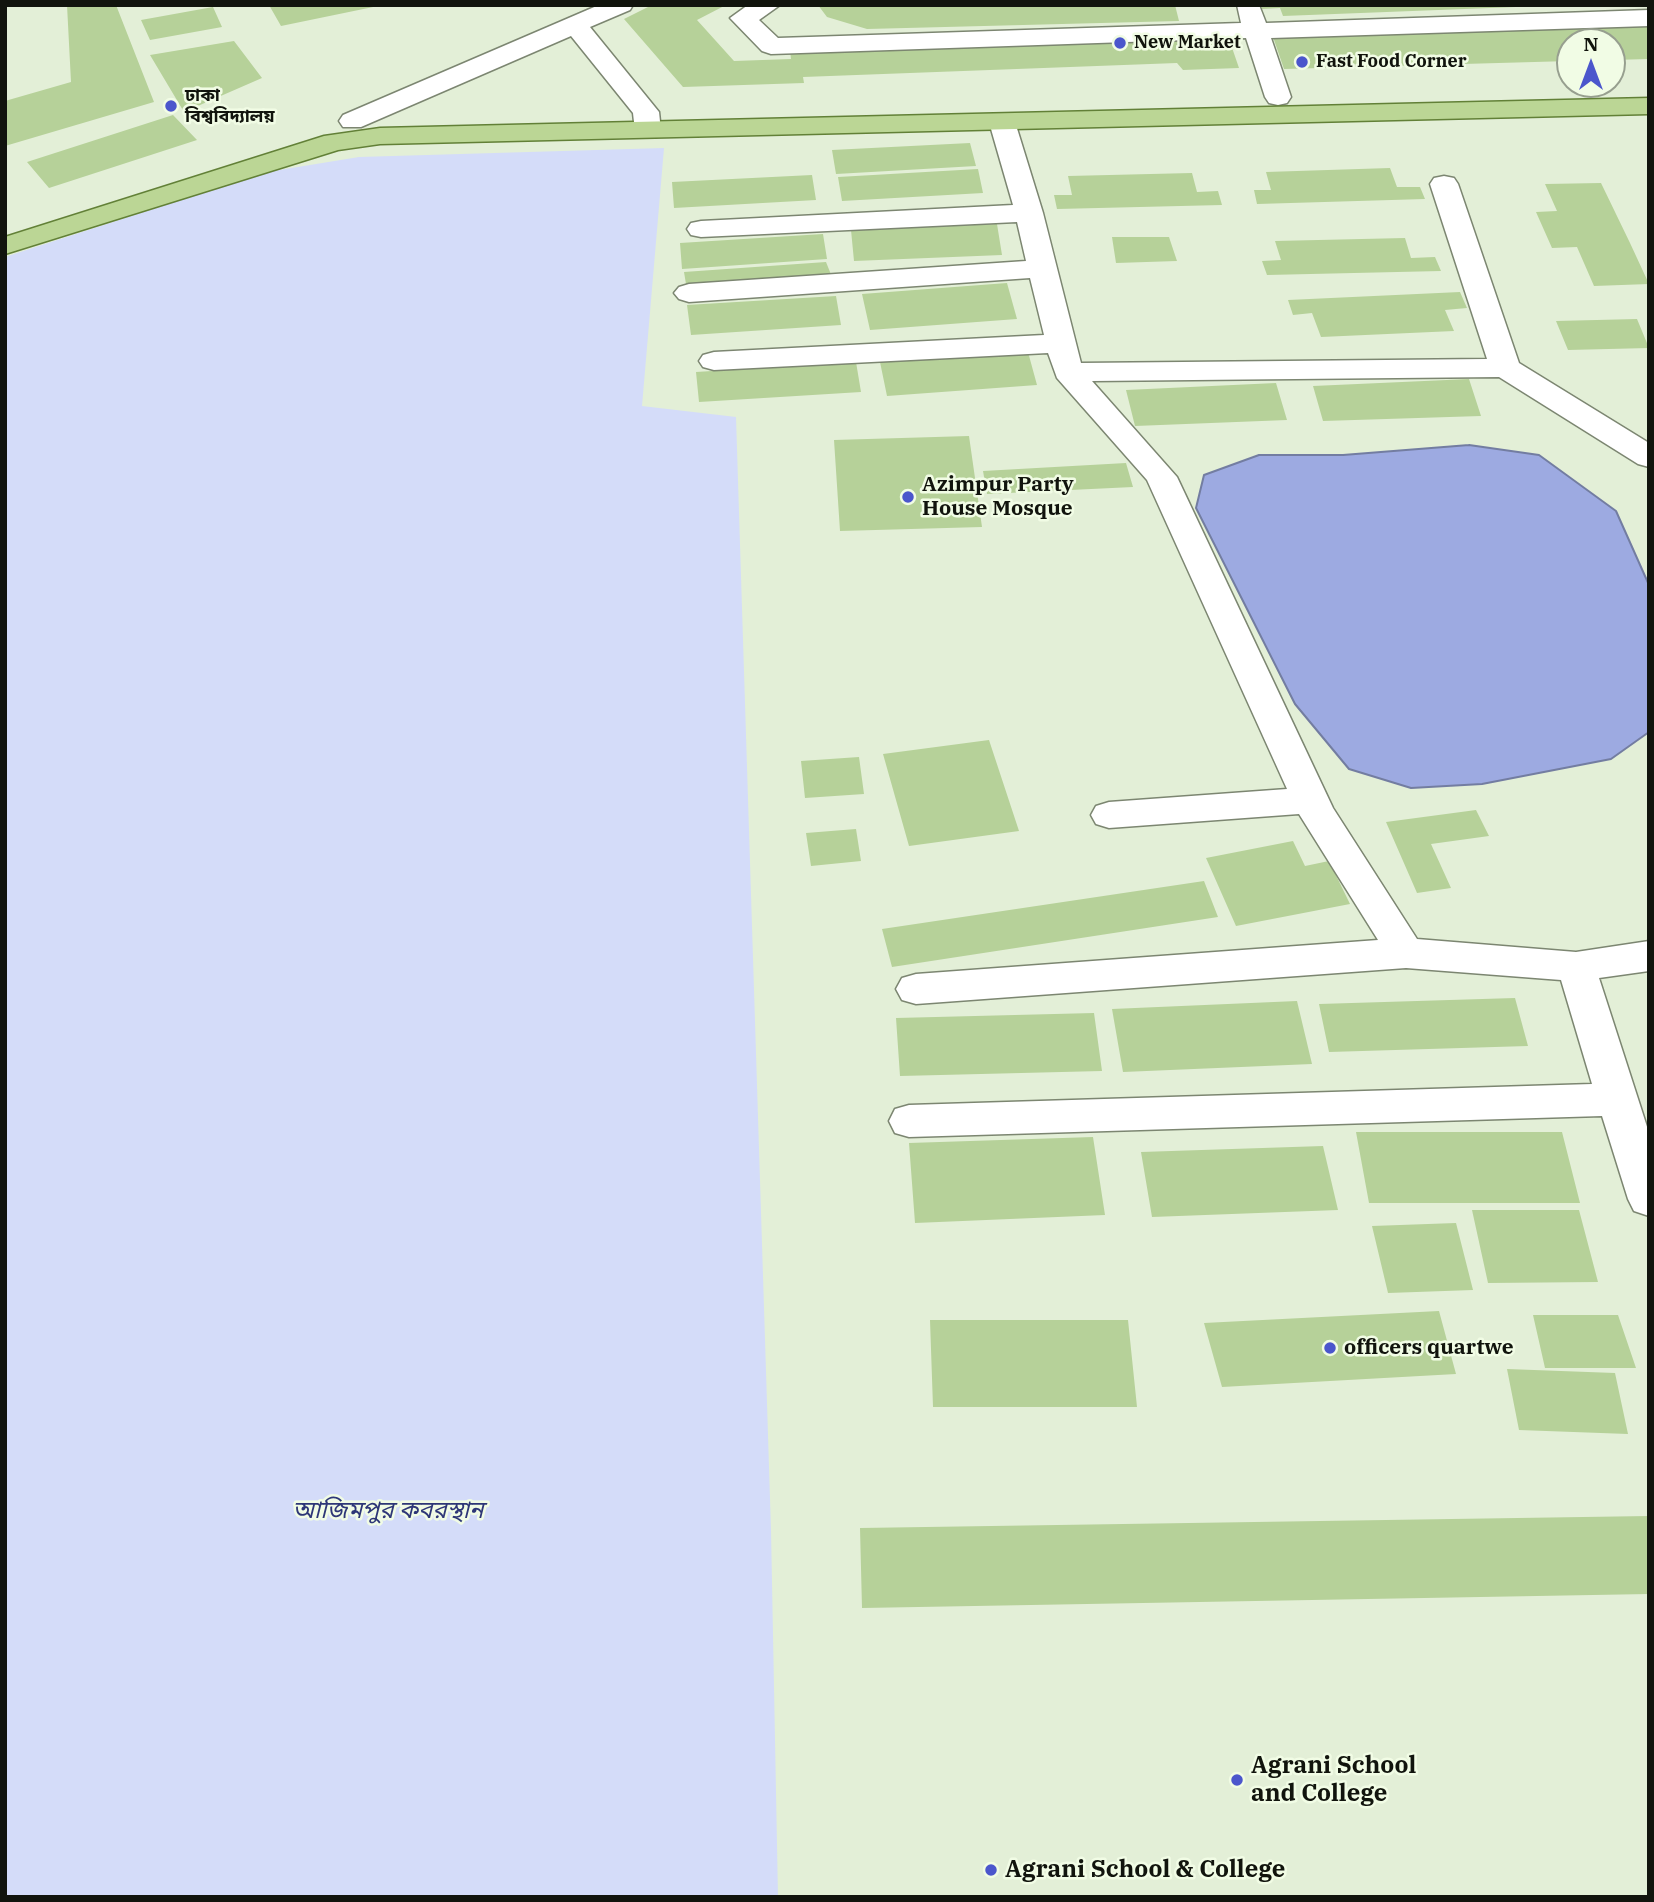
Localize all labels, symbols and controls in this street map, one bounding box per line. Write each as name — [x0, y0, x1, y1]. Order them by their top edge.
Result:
north arrow — [1556, 28, 1626, 98]
place label: New Market — [1134, 32, 1241, 54]
text: N — [1583, 32, 1599, 56]
marker: New Market — [1112, 35, 1128, 51]
place label: Fast Food Corner — [1316, 51, 1467, 73]
marker: Fast Food Corner — [1294, 54, 1310, 70]
place label: ঢাকা বিশ্ববিদ্যালয় — [185, 85, 274, 128]
marker: ঢাকা বিশ্ববিদ্যালয় — [163, 98, 179, 114]
place label: Azimpur Party House Mosque — [922, 472, 1074, 522]
marker: Azimpur Party House Mosque — [900, 489, 916, 505]
place label: officers quartwe — [1344, 1335, 1514, 1361]
marker: officers quartwe — [1322, 1340, 1338, 1356]
park label: আজিমপুর কবরস্থান — [293, 1497, 483, 1525]
place label: Agrani School and College — [1251, 1752, 1416, 1808]
marker: Agrani School and College — [1229, 1772, 1245, 1788]
place label: Agrani School & College — [1005, 1856, 1285, 1884]
marker: Agrani School & College — [983, 1862, 999, 1878]

